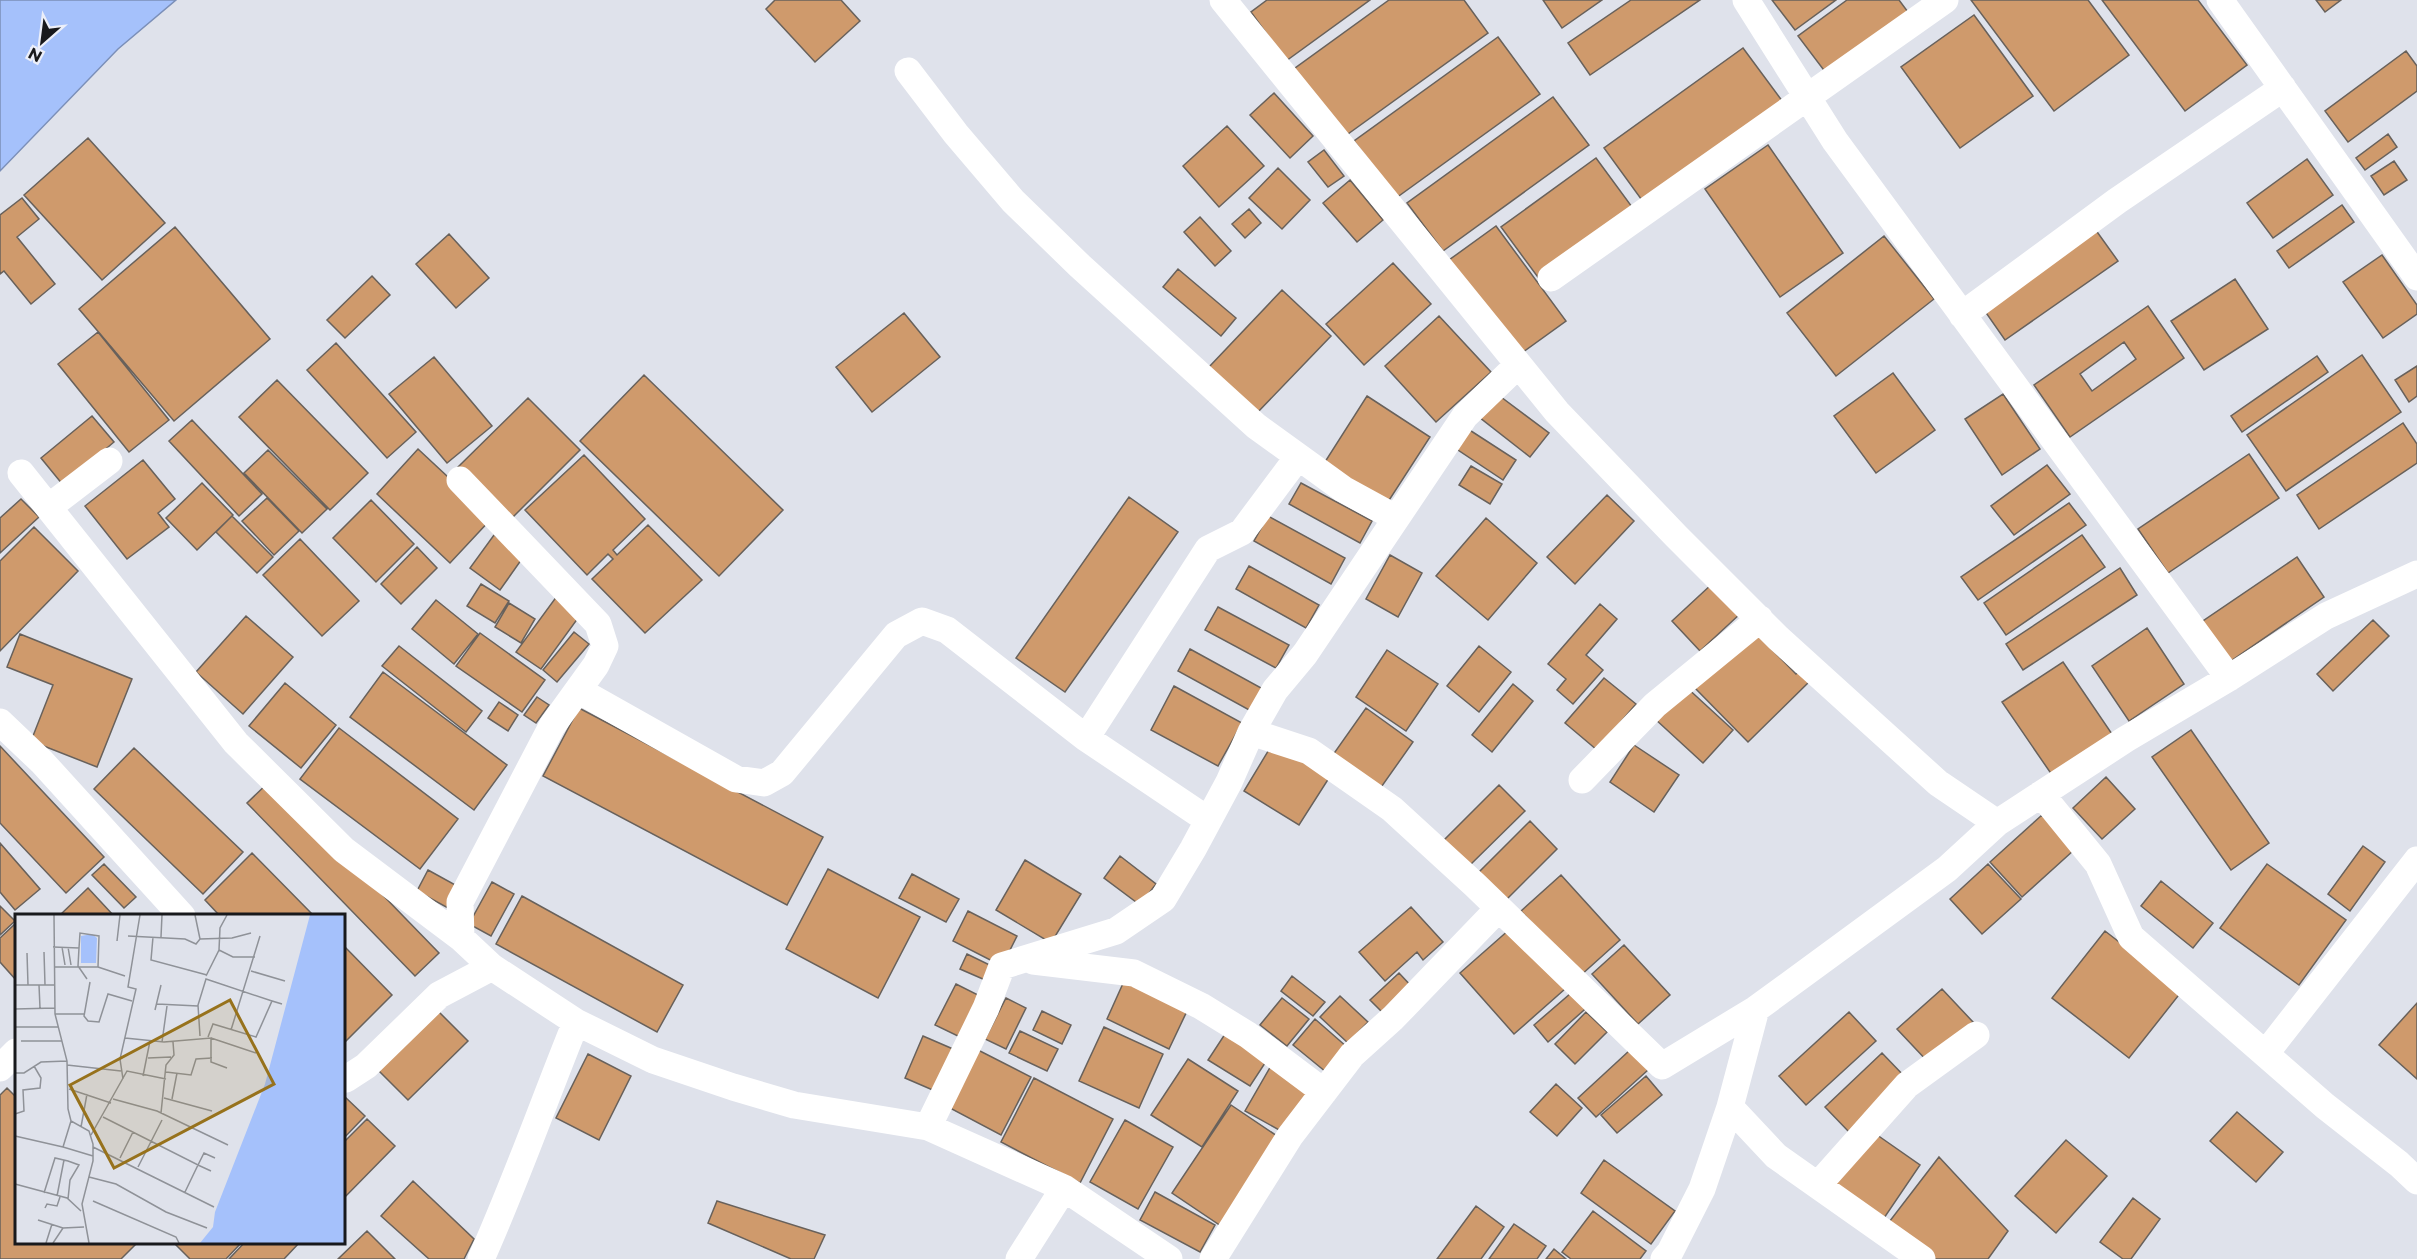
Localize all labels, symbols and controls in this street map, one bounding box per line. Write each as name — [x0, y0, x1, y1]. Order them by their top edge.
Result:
north arrow — [12, 12, 72, 72]
text: N — [25, 43, 45, 66]
inset map — [15, 914, 345, 1244]

